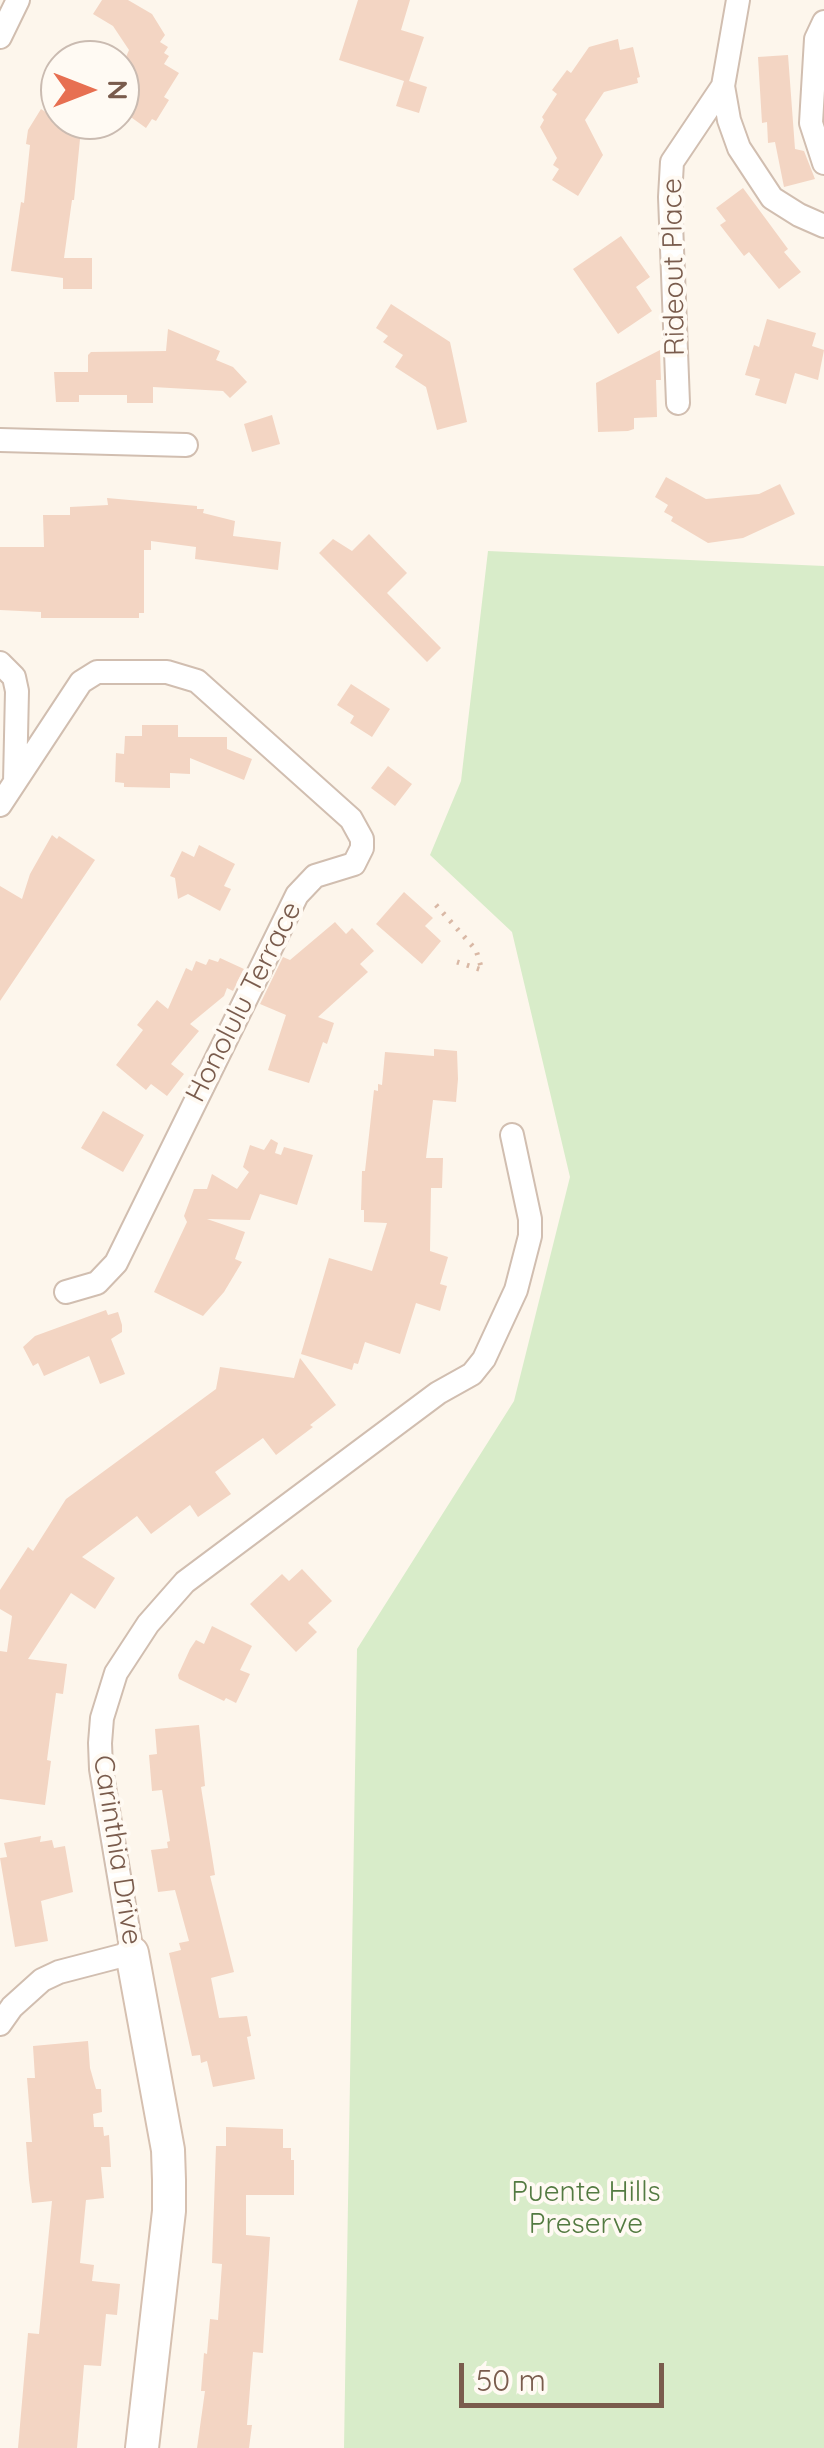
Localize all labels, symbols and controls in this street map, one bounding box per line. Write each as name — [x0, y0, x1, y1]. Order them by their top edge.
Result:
north arrow — [40, 40, 140, 140]
text: N — [101, 80, 136, 100]
street label: Rideout Place — [656, 178, 692, 356]
street label: Honolulu Terrace — [179, 896, 309, 1108]
street label: Carinthia Drive — [85, 1753, 149, 1947]
park label: Puente Hills Preserve — [511, 2176, 661, 2242]
scale bar — [464, 2343, 669, 2405]
text: 50 m — [476, 2361, 546, 2399]

